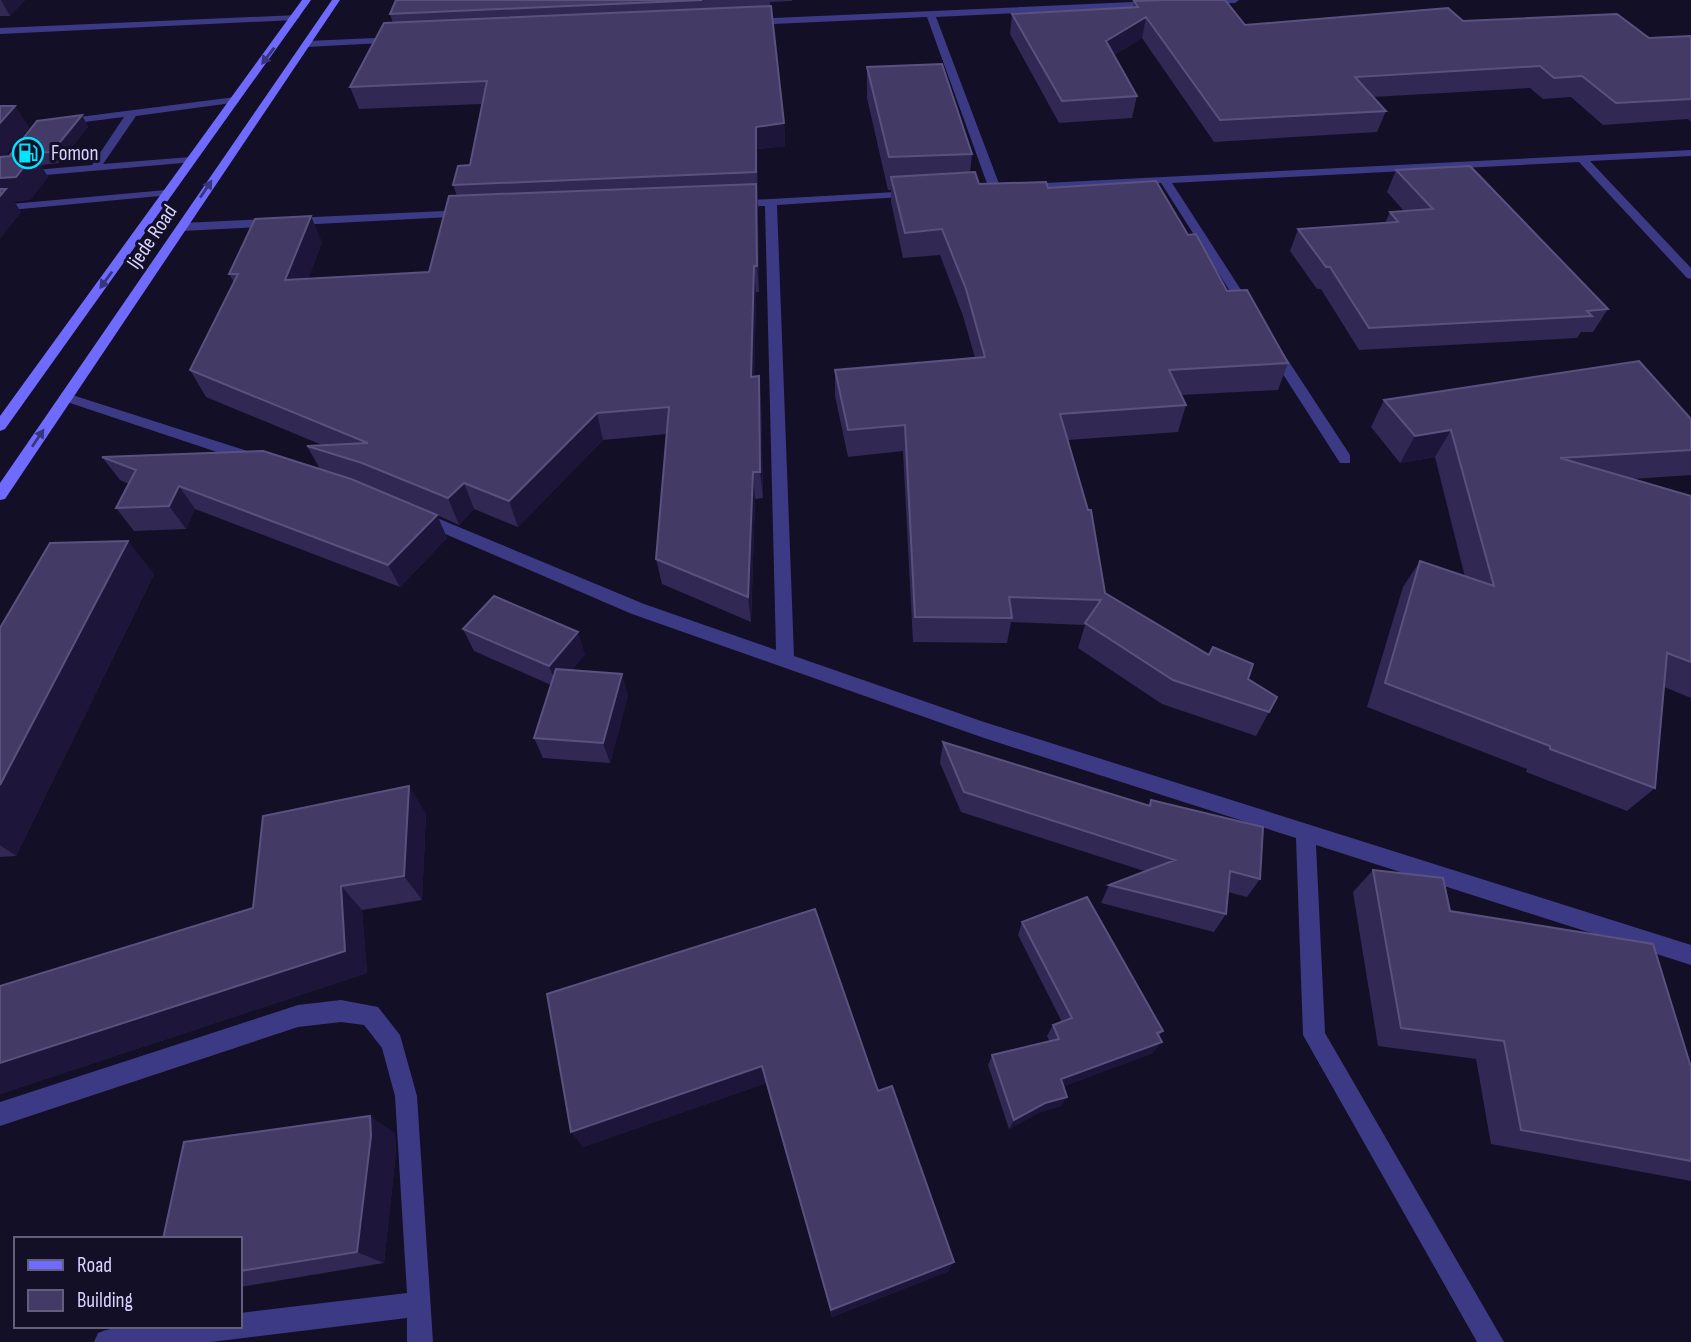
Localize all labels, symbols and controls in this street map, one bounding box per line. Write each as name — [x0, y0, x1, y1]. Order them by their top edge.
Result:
one-way arrow — [261, 47, 275, 65]
fuel station icon: Fomon — [11, 136, 45, 170]
place label: Fomon — [51, 141, 99, 166]
one-way arrow — [199, 180, 213, 198]
street label: Ijede Road — [122, 200, 182, 274]
one-way arrow — [99, 271, 113, 289]
one-way arrow — [31, 429, 44, 448]
legend — [14, 1237, 242, 1328]
text: Road — [77, 1253, 112, 1278]
text: Building — [77, 1288, 133, 1313]

